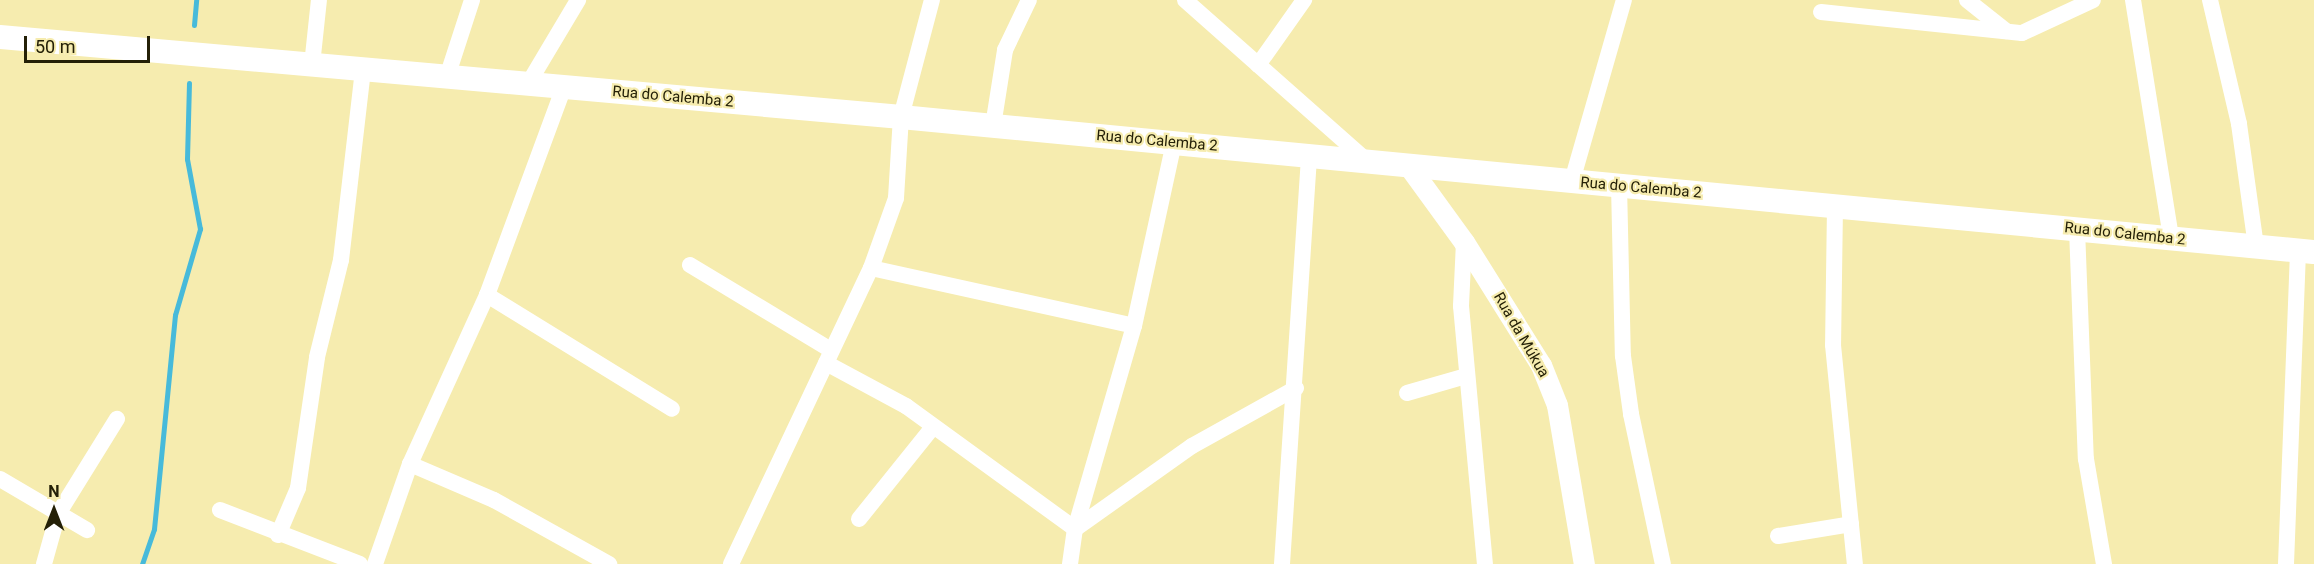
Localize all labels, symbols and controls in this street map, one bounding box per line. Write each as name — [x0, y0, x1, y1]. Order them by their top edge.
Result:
scale bar — [27, 24, 153, 62]
text: 50 m — [35, 36, 75, 57]
street label: Rua do Calemba 2 — [612, 83, 734, 111]
street label: Rua do Calemba 2 — [1096, 127, 1218, 155]
street label: Rua do Calemba 2 — [1580, 174, 1702, 202]
street label: Rua do Calemba 2 — [2064, 219, 2186, 249]
street label: Rua da Múkua — [1489, 289, 1553, 381]
north arrow — [24, 480, 84, 540]
text: N — [48, 482, 60, 501]

